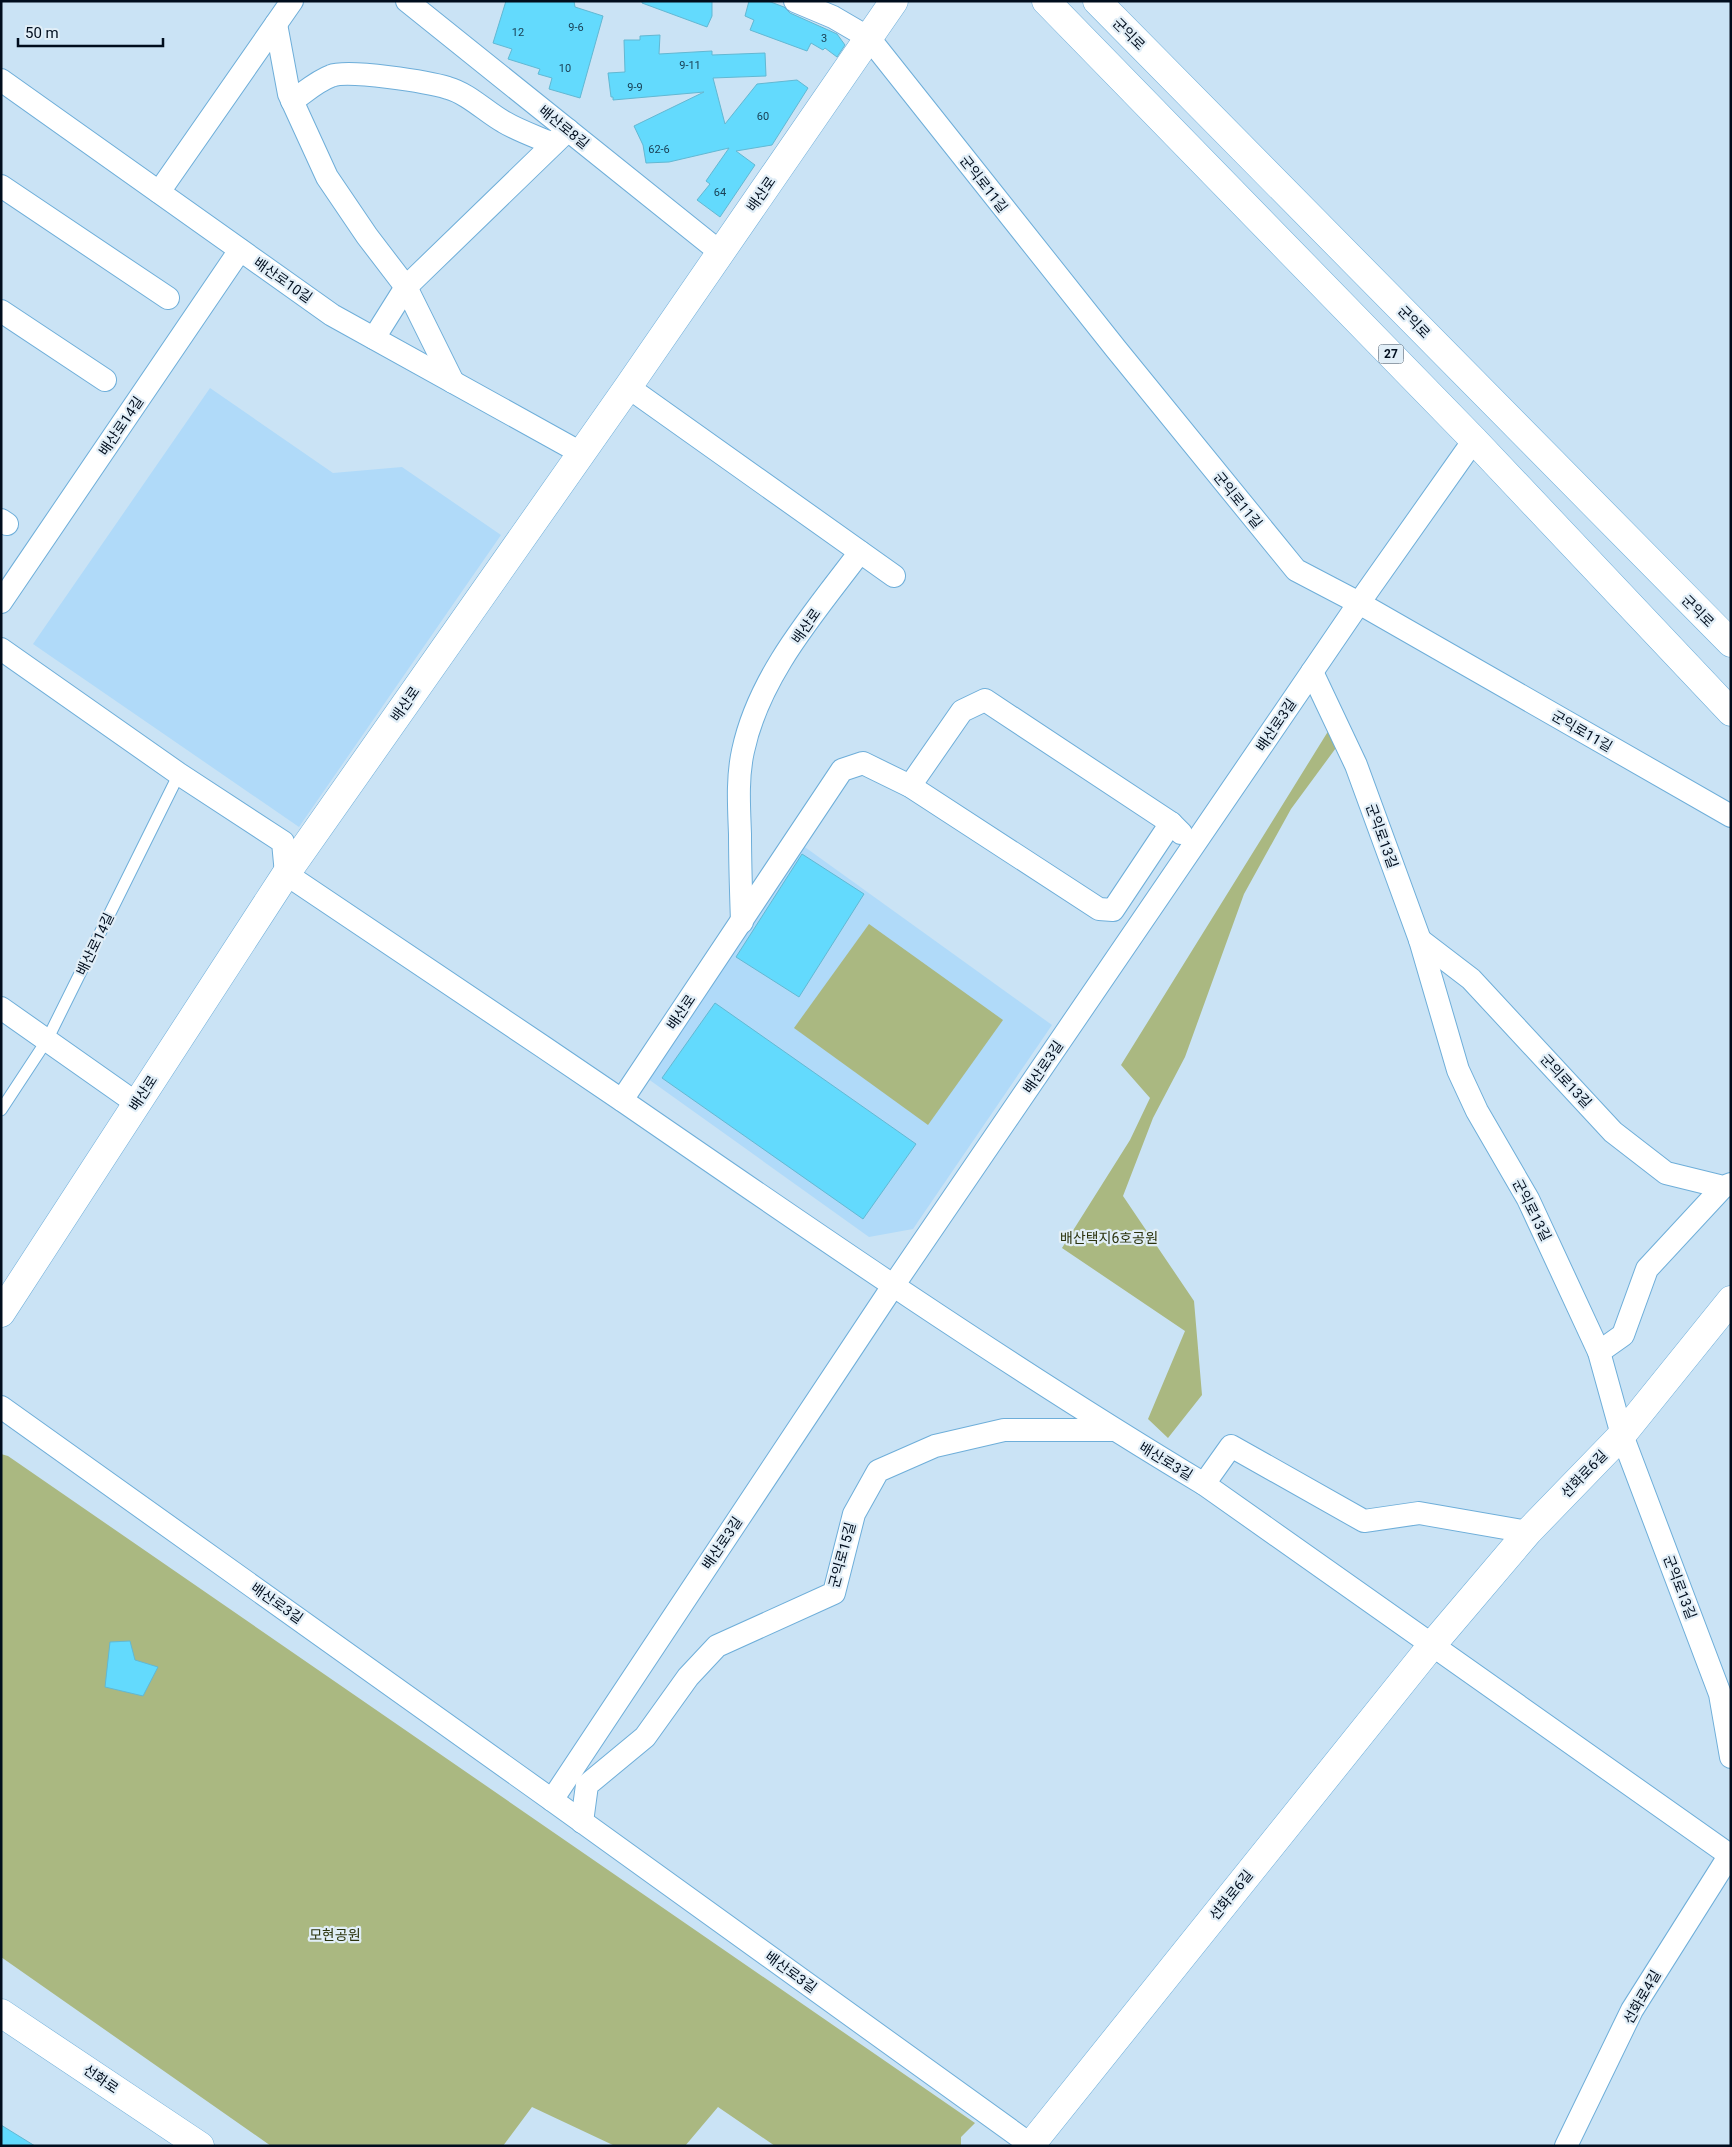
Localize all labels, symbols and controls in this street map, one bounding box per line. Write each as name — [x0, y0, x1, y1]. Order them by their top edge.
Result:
scale bar — [18, 15, 162, 47]
street label: 군익로 — [1110, 15, 1148, 53]
house number: 9-6 — [568, 21, 584, 34]
text: 50 m — [25, 24, 59, 42]
house number: 12 — [512, 26, 524, 39]
house number: 3 — [821, 32, 827, 45]
house number: 9-11 — [679, 59, 701, 72]
house number: 10 — [559, 62, 571, 75]
house number: 9-9 — [627, 81, 643, 94]
street label: 배산로8길 — [536, 102, 592, 152]
house number: 60 — [757, 110, 769, 123]
house number: 62-6 — [648, 143, 670, 156]
street label: 군익로11길 — [957, 153, 1011, 215]
street label: 배산로 — [743, 173, 779, 214]
house number: 64 — [714, 186, 726, 199]
street label: 배산로10길 — [251, 254, 315, 306]
street label: 군익로 — [1395, 303, 1433, 342]
road number: 27 — [1378, 344, 1404, 364]
street label: 배산로14길 — [96, 394, 146, 458]
street label: 군익로11길 — [1211, 469, 1265, 531]
street label: 군익로 — [1679, 592, 1717, 630]
street label: 배산로 — [788, 605, 824, 646]
street label: 배산로 — [387, 683, 423, 724]
street label: 배산로3길 — [1253, 696, 1299, 754]
street label: 군익로11길 — [1549, 707, 1615, 755]
street label: 군익로13길 — [1363, 802, 1401, 870]
street label: 배산로14길 — [73, 910, 117, 978]
street label: 배산로 — [664, 991, 699, 1032]
street label: 배산로3길 — [1020, 1038, 1066, 1096]
street label: 군의로13길 — [1537, 1051, 1595, 1111]
street label: 배산로 — [126, 1072, 160, 1114]
street label: 군익로13길 — [1510, 1176, 1554, 1244]
park label: 배산택지6호공원 — [1060, 1230, 1158, 1246]
street label: 배산로3길 — [1136, 1439, 1196, 1483]
street label: 선화로6길 — [1558, 1447, 1610, 1501]
street label: 배산로3길 — [699, 1514, 745, 1572]
street label: 군익로15길 — [826, 1520, 858, 1590]
street label: 군익로13길 — [1660, 1553, 1700, 1621]
street label: 배산로3길 — [248, 1579, 306, 1627]
street label: 선화로6길 — [1206, 1867, 1256, 1923]
park label: 모현공원 — [309, 1927, 361, 1943]
street label: 배산로3길 — [762, 1948, 820, 1996]
street label: 선화로4길 — [1620, 1967, 1664, 2027]
street label: 선화로 — [81, 2062, 122, 2097]

